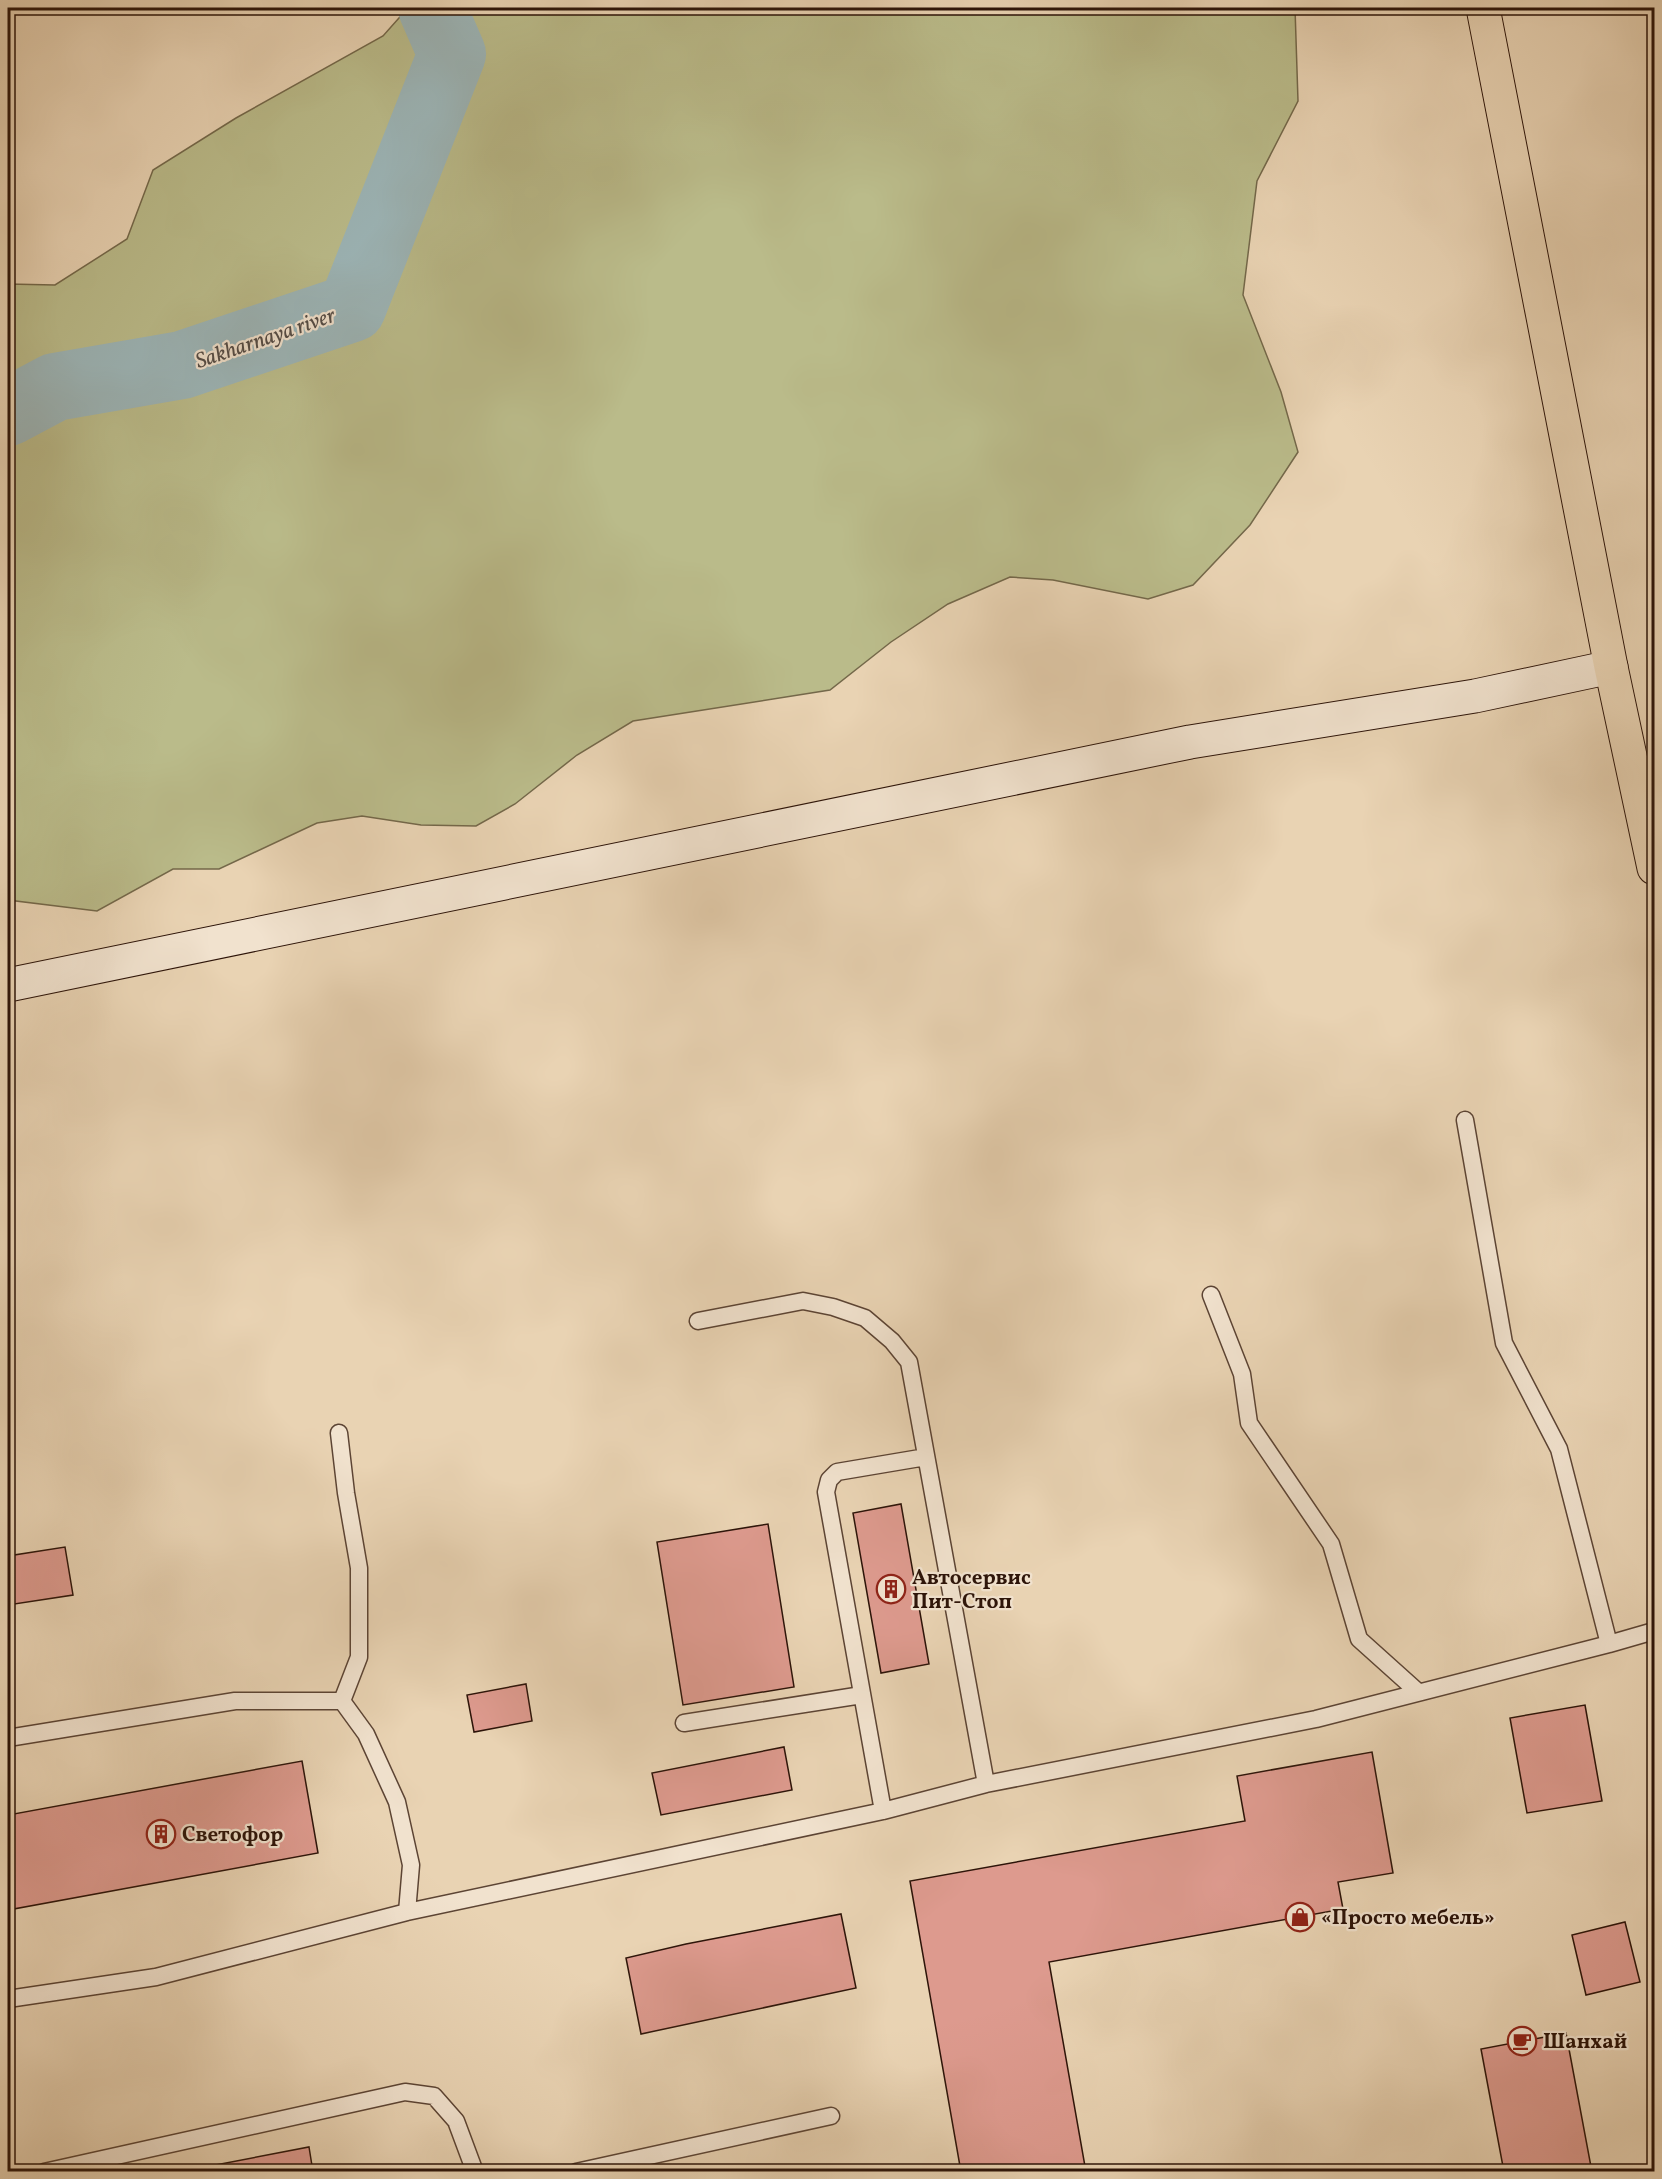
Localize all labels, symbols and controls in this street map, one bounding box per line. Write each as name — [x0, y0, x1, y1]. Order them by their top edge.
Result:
water label: Sakharnaya river — [192, 301, 341, 378]
place label: Автосервис Пит-Стоп — [912, 1564, 1031, 1617]
building icon: Автосервис Пит-Стоп — [875, 1573, 907, 1605]
building icon: Светофор — [145, 1818, 177, 1850]
place label: Светофор — [182, 1821, 283, 1850]
shop icon: «Просто мебель» — [1284, 1901, 1316, 1933]
place label: «Просто мебель» — [1321, 1904, 1495, 1933]
cafe icon: Шанхай — [1506, 2025, 1538, 2057]
place label: Шанхай — [1543, 2028, 1627, 2057]

